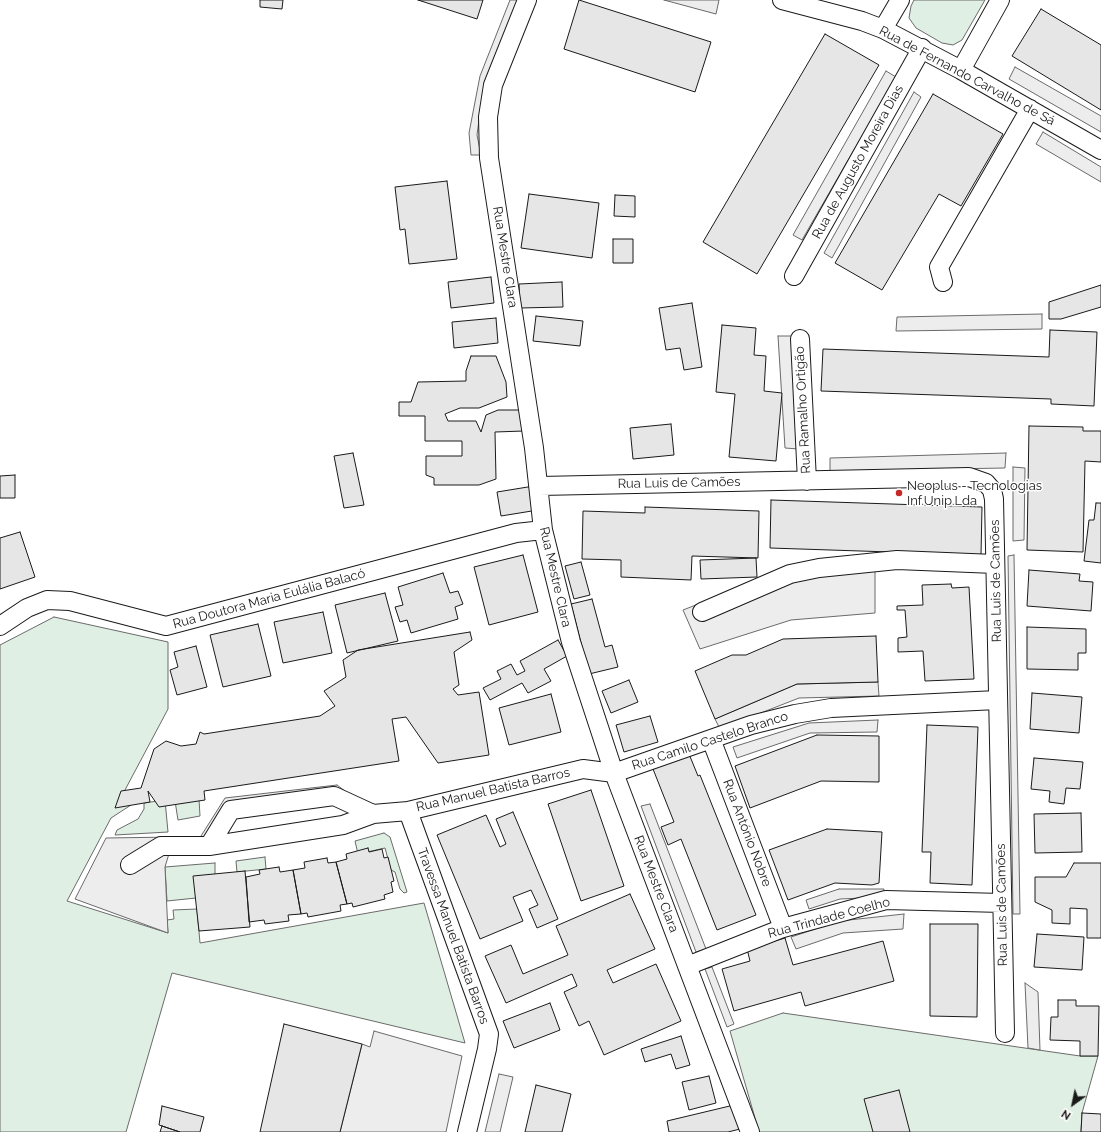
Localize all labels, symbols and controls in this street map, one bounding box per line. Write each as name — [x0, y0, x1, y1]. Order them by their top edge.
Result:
street label: Rua de Fernando Carvalho de Sá — [876, 23, 1058, 129]
street label: Rua de Augusto Moreira Dias — [809, 82, 907, 242]
street label: Rua Mestre Clara — [489, 205, 521, 309]
street label: Rua Ramalho Ortigão — [792, 346, 814, 474]
street label: Rua Luis de Camões — [617, 474, 741, 492]
place label: Neoplus - Tecnologias Inf.Unip.Lda — [907, 478, 1042, 509]
marker: Neoplus - Tecnologias Inf.Unip.Lda — [894, 488, 904, 498]
street label: Rua Luis de Camões — [987, 519, 1005, 643]
street label: Rua Mestre Clara — [536, 525, 574, 629]
street label: Rua Doutora Maria Eulália Balacó — [171, 566, 367, 632]
street label: Rua Camilo Castelo Branco — [630, 708, 790, 774]
street label: Rua Manuel Batista Barros — [415, 765, 571, 815]
street label: Rua António Nobre — [719, 777, 775, 889]
street label: Rua Mestre Clara — [630, 833, 682, 935]
street label: Rua Luis de Camões — [993, 843, 1011, 967]
street label: Travessa Manuel Batista Barros — [414, 846, 492, 1026]
street label: Rua Trindade Coelho — [766, 894, 892, 942]
north arrow — [1053, 1084, 1093, 1124]
text: N — [1059, 1107, 1073, 1122]

